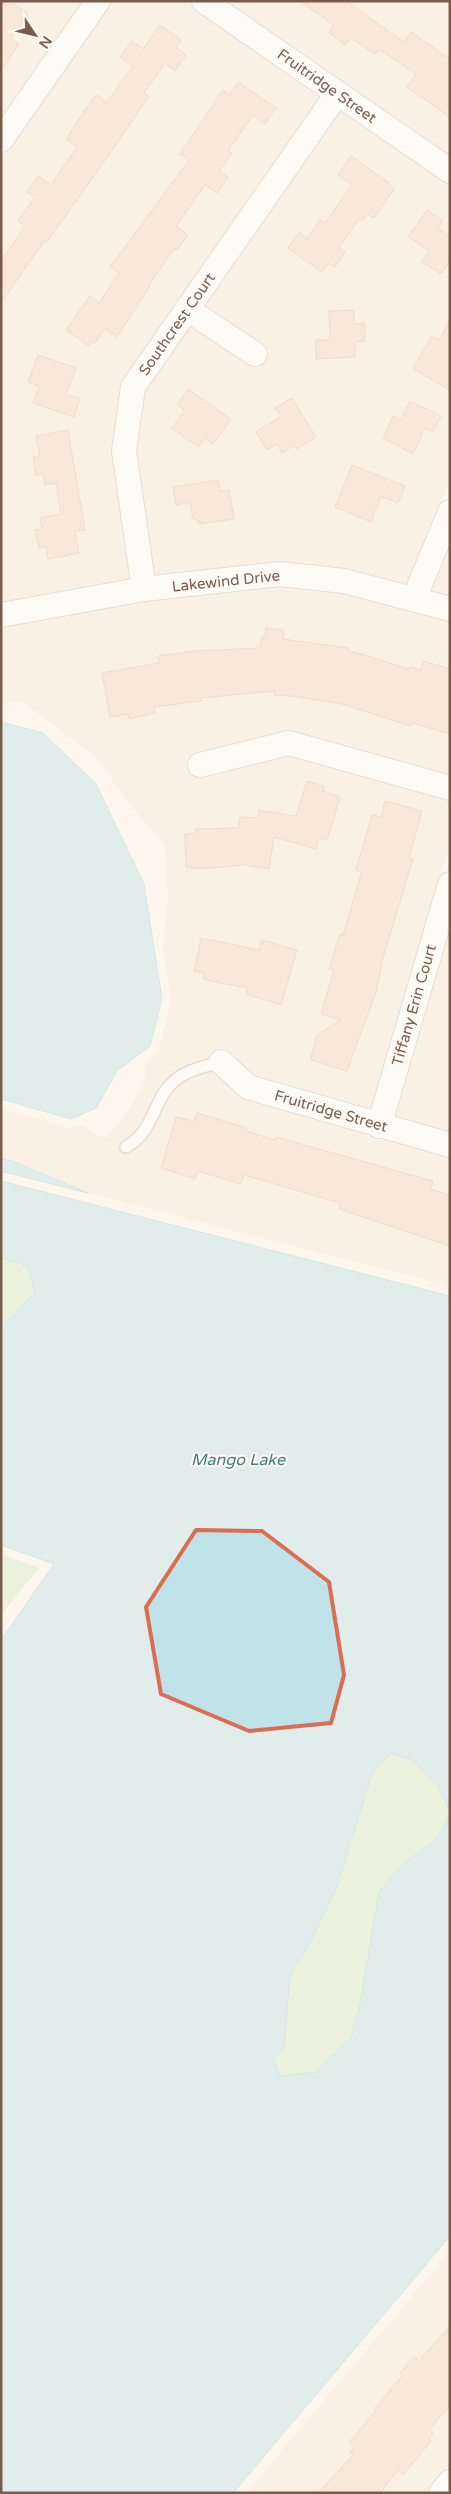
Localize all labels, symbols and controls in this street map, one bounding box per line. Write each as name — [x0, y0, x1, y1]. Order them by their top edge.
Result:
north arrow — [10, 10, 60, 60]
text: N — [35, 33, 55, 52]
street label: Fruitridge Street — [274, 45, 380, 127]
street label: Southcrest Court — [135, 269, 219, 379]
street label: Lakewind Drive — [171, 566, 281, 596]
street label: Tiffany Erin Court — [388, 942, 440, 1068]
street label: Fruitridge Street — [272, 1086, 390, 1136]
water label: Mango Lake — [191, 1450, 286, 1470]

